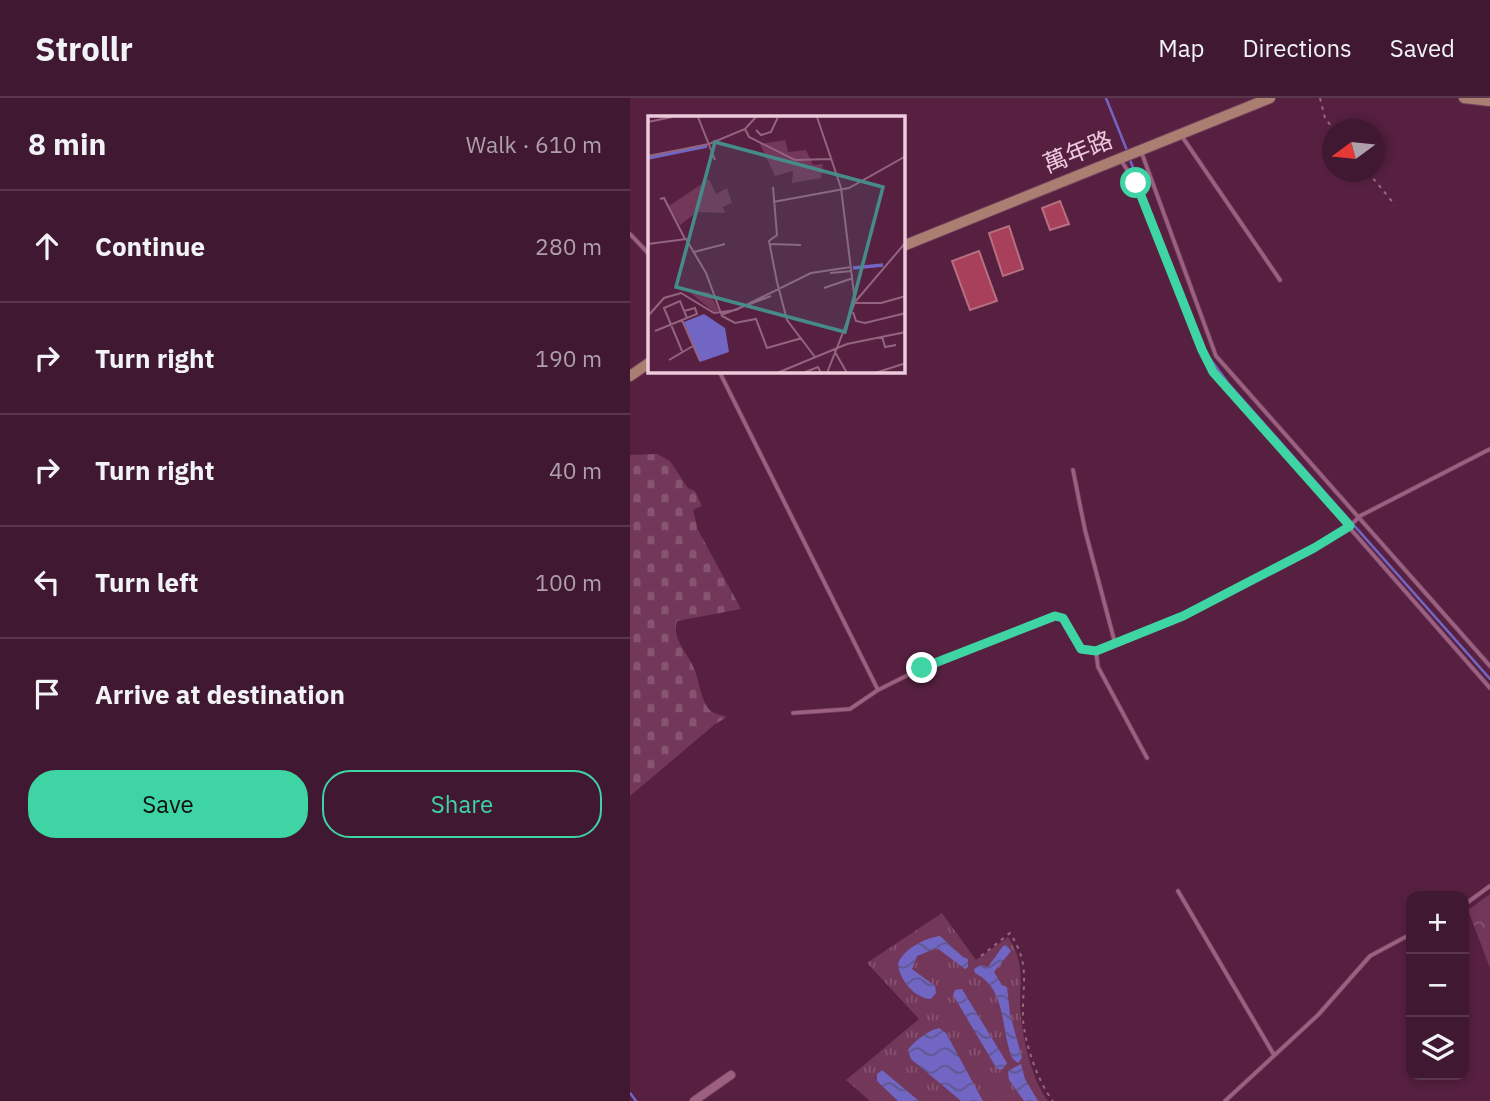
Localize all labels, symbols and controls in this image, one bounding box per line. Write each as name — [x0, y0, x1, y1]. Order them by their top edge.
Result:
text: Strollr — [35, 27, 133, 70]
text: Map — [1158, 32, 1204, 64]
text: Directions — [1242, 32, 1352, 64]
text: Saved — [1390, 32, 1455, 64]
inset map — [648, 116, 905, 373]
north arrow — [1322, 119, 1385, 182]
street label: 萬年路 — [1038, 123, 1117, 179]
text: 8 min — [28, 124, 106, 163]
text: Walk · 610 m — [466, 129, 602, 159]
route start — [1120, 167, 1151, 198]
icon: ahead — [28, 227, 66, 265]
text: Continue — [95, 229, 205, 263]
text: 280 m — [535, 231, 602, 261]
icon: right — [28, 339, 66, 377]
text: Turn right — [95, 341, 214, 375]
text: 190 m — [535, 343, 602, 373]
icon: right — [28, 451, 66, 489]
text: Turn right — [95, 453, 214, 487]
text: 40 m — [549, 455, 602, 485]
icon: left — [28, 563, 66, 601]
text: Turn left — [95, 565, 198, 599]
text: 100 m — [535, 567, 602, 597]
route end — [906, 652, 937, 683]
icon: arrive — [28, 675, 66, 713]
text: Arrive at destination — [95, 677, 345, 711]
button: Save — [28, 770, 308, 838]
button: Share — [322, 770, 602, 838]
map controls — [1406, 891, 1469, 1080]
button: + — [1406, 891, 1469, 954]
button: − — [1406, 954, 1469, 1017]
button: layers — [1406, 1017, 1469, 1080]

